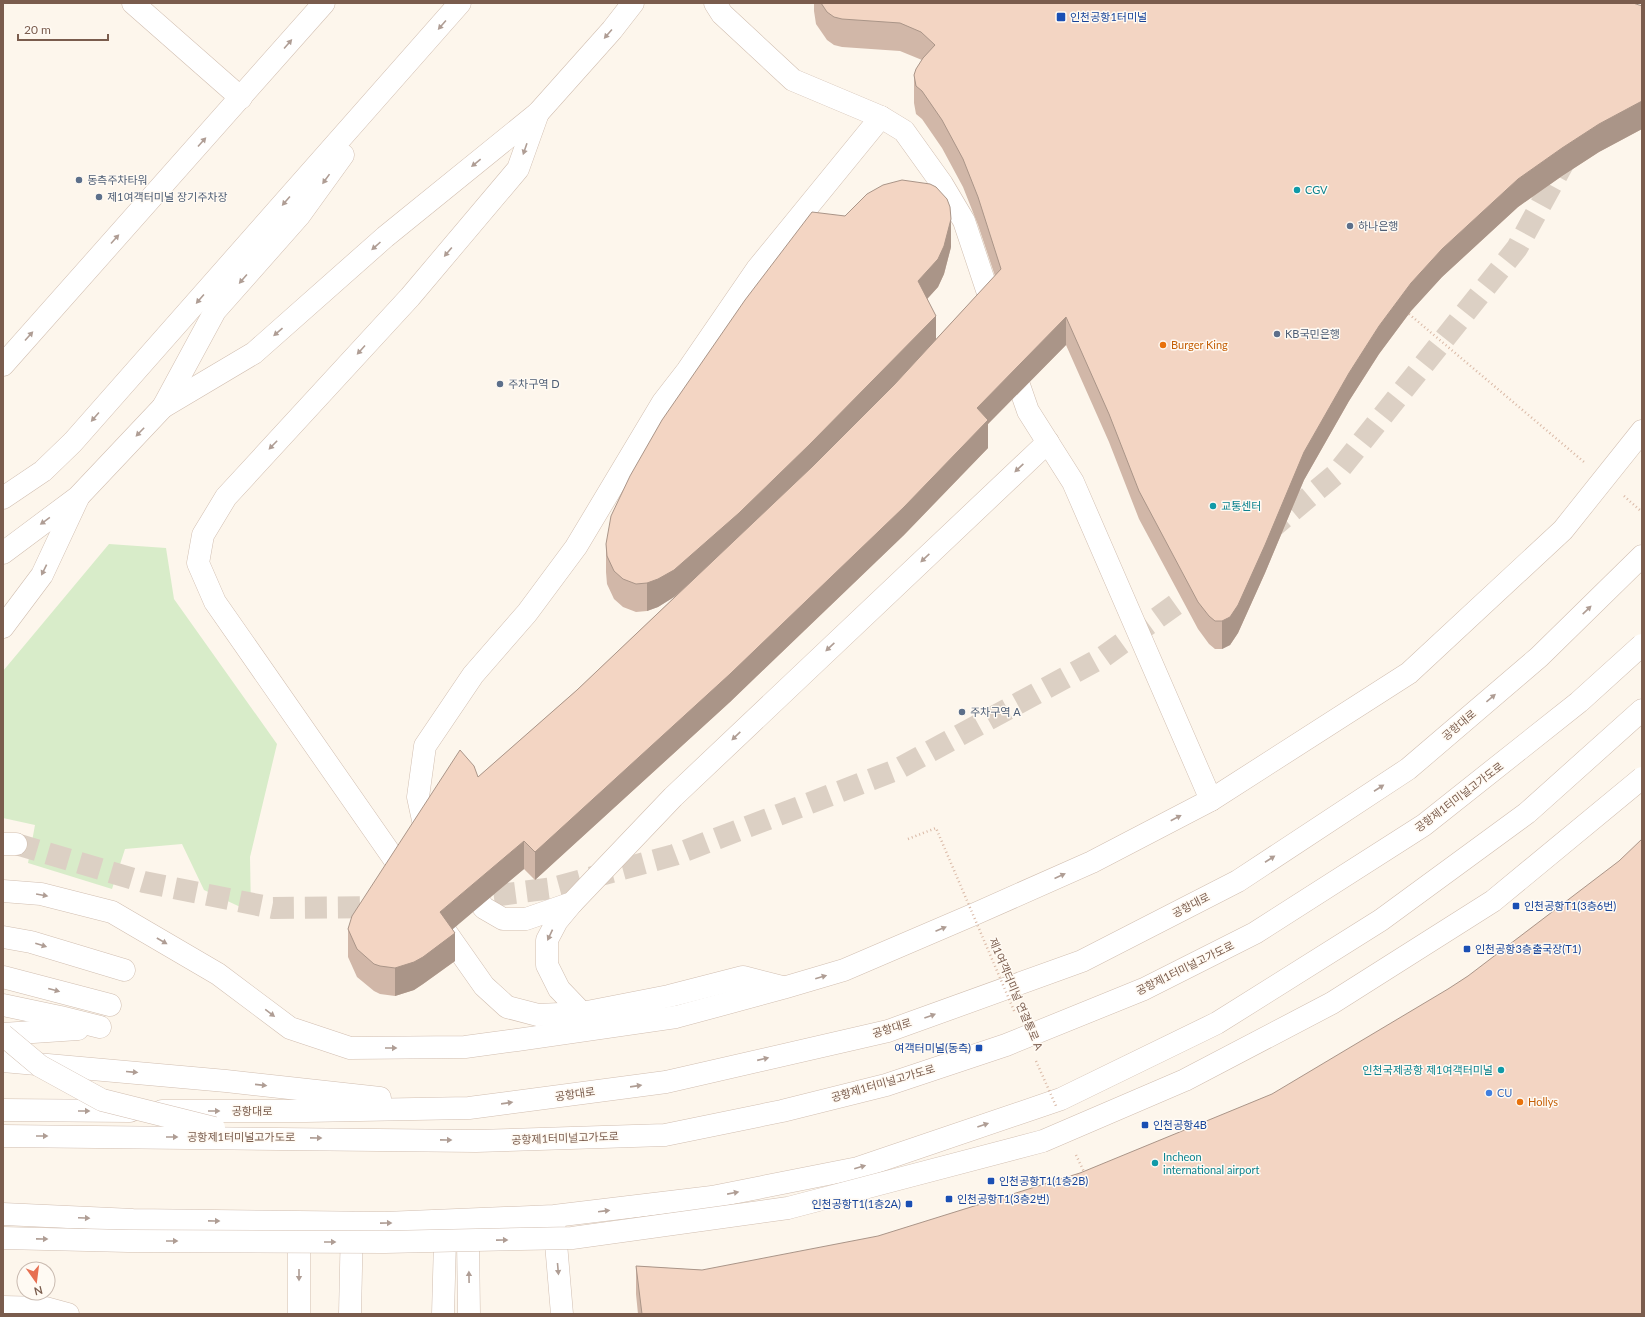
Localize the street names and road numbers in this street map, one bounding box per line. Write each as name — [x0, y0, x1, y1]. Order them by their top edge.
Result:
street label: 공항대로 — [1439, 707, 1478, 743]
street label: 공항제1터미널고가도로 — [1412, 759, 1506, 834]
street label: 공항대로 — [1170, 890, 1212, 920]
street label: 제1여객터미널 연결통로 A — [987, 936, 1046, 1052]
street label: 공항제1터미널고가도로 — [1134, 938, 1236, 997]
street label: 공항대로 — [871, 1015, 913, 1040]
street label: 공항제1터미널고가도로 — [829, 1061, 936, 1104]
street label: 공항대로 — [554, 1084, 596, 1103]
street label: 공항대로 — [232, 1104, 272, 1117]
street label: 공항제1터미널고가도로 — [511, 1129, 619, 1146]
street label: 공항제1터미널고가도로 — [187, 1130, 295, 1143]

